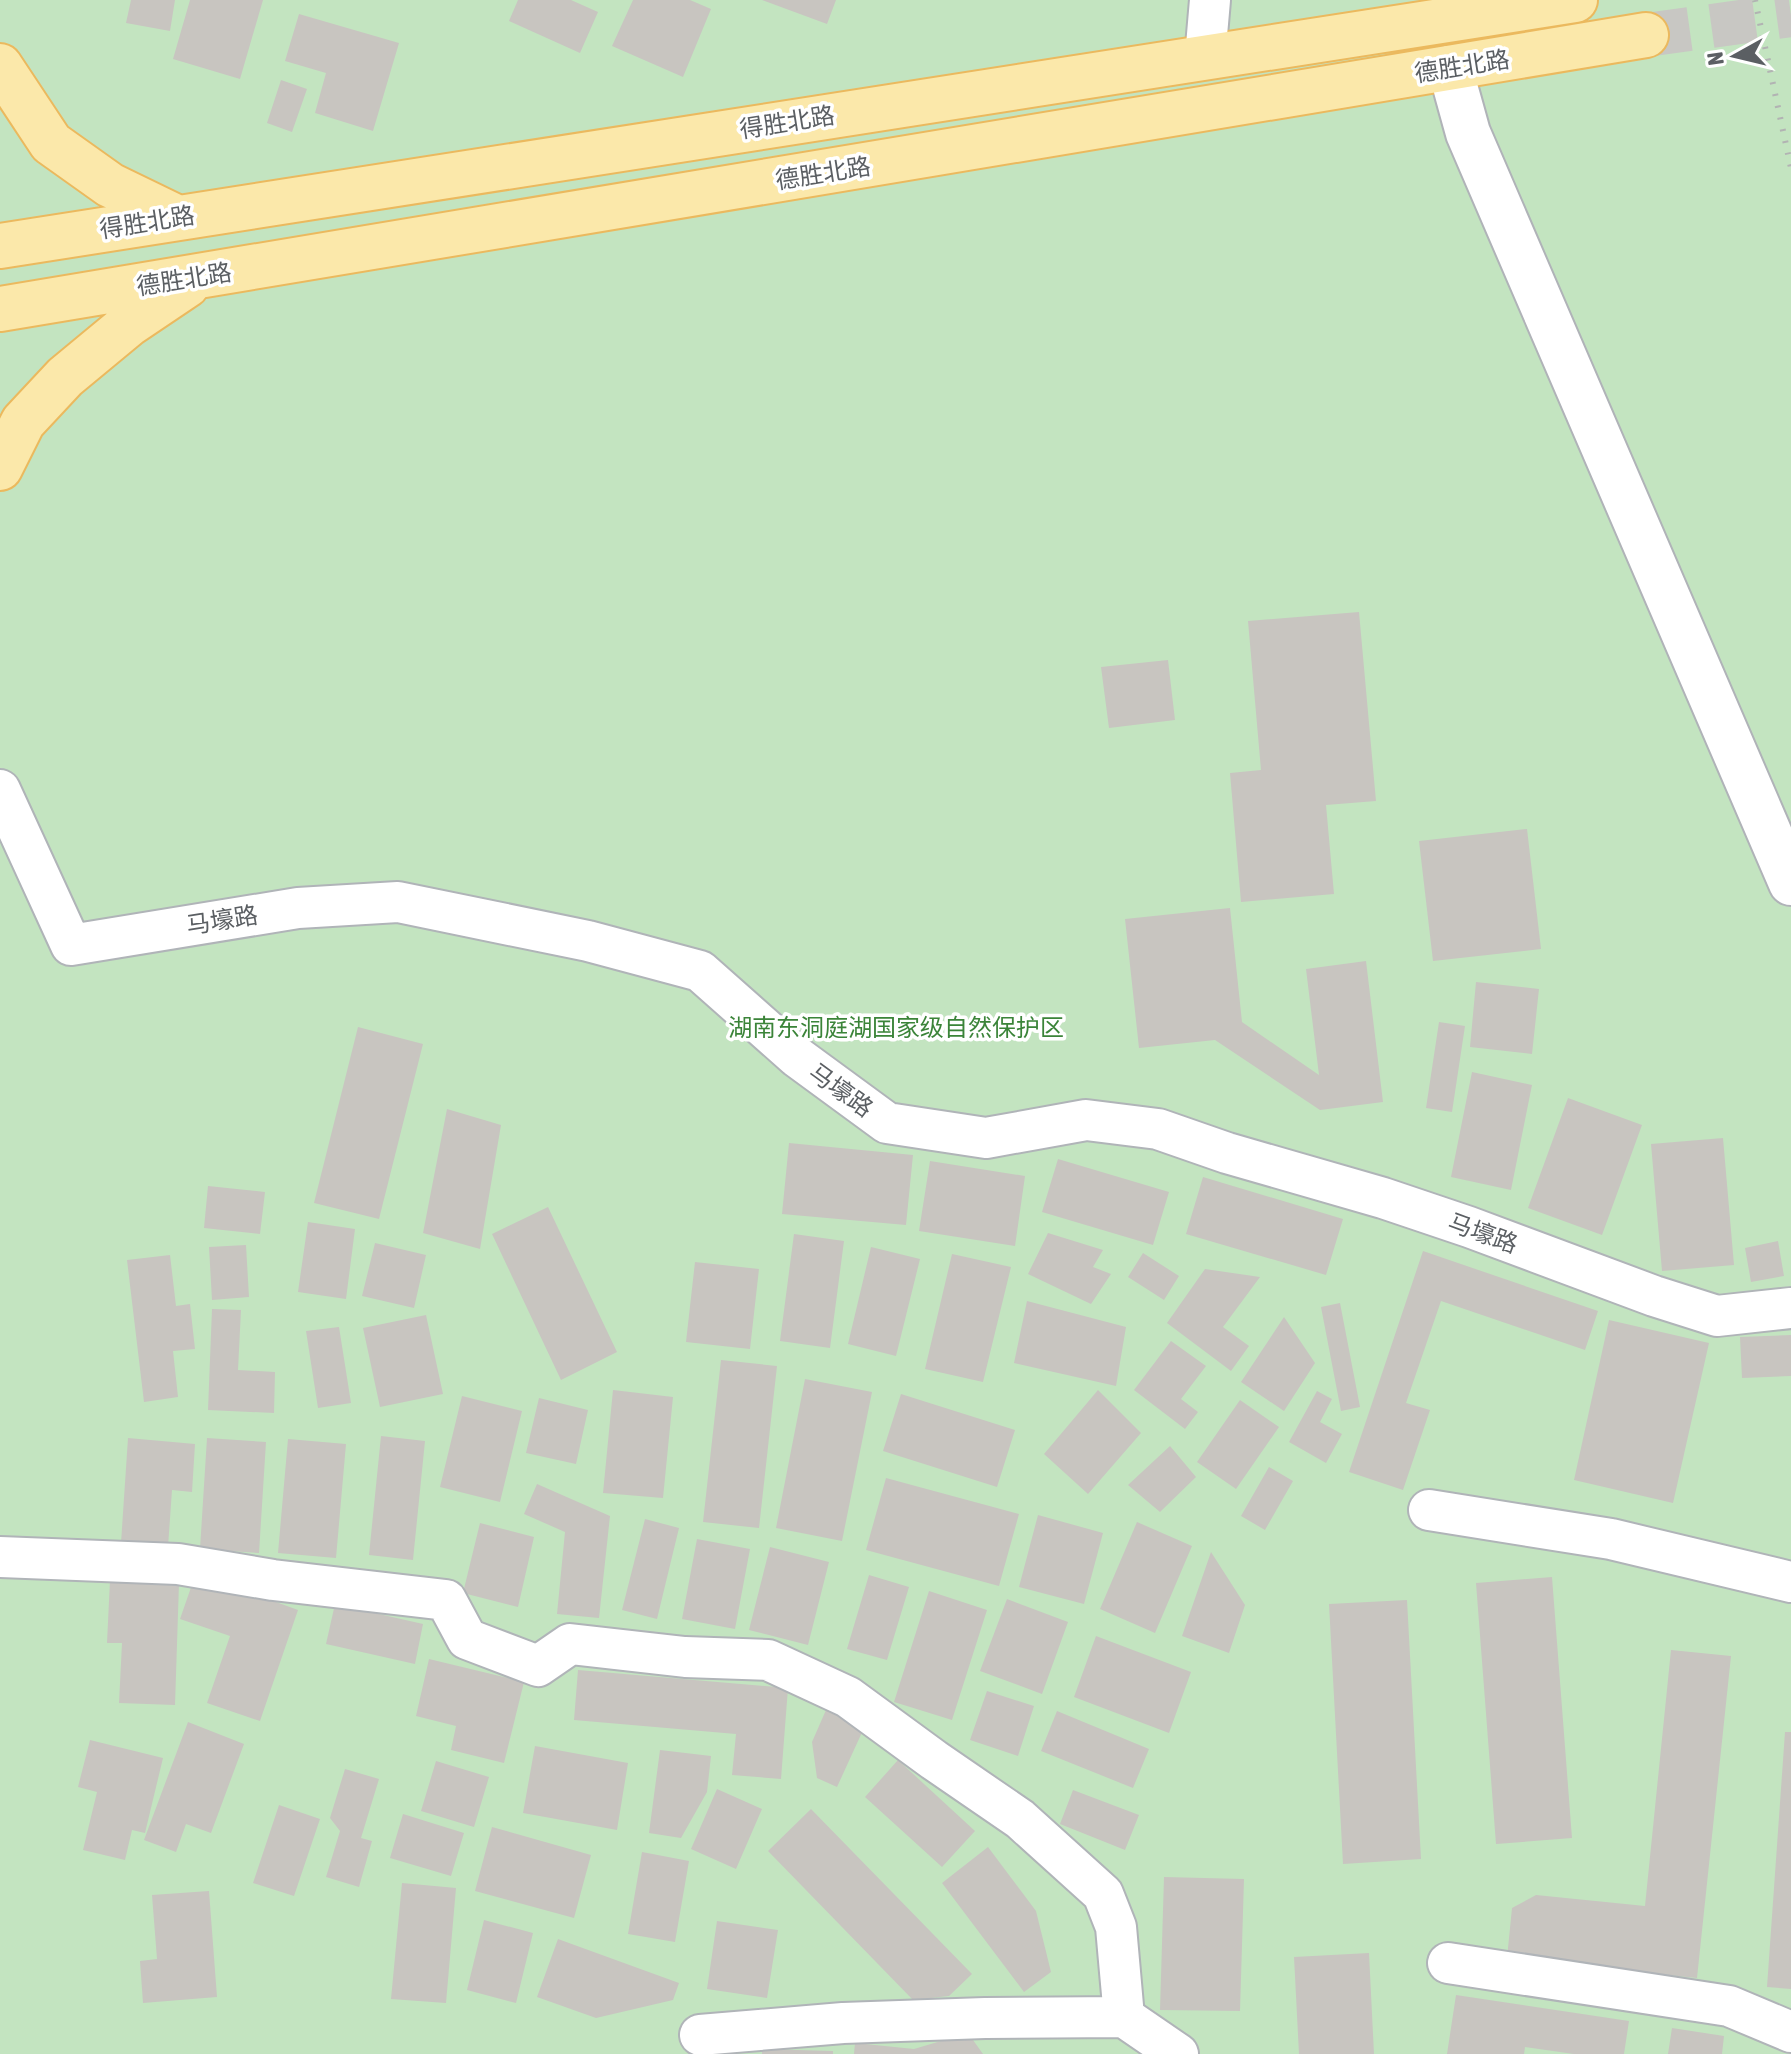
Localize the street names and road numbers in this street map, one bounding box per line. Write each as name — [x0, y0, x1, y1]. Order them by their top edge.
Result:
street label: 德胜北路 — [1412, 45, 1512, 87]
street label: 得胜北路 — [737, 101, 837, 143]
street label: 德胜北路 — [773, 152, 873, 194]
street label: 得胜北路 — [97, 201, 197, 243]
street label: 德胜北路 — [134, 258, 234, 300]
street label: 马壕路 — [184, 901, 260, 939]
street label: 马壕路 — [804, 1058, 878, 1122]
street label: 马壕路 — [1445, 1208, 1521, 1258]

